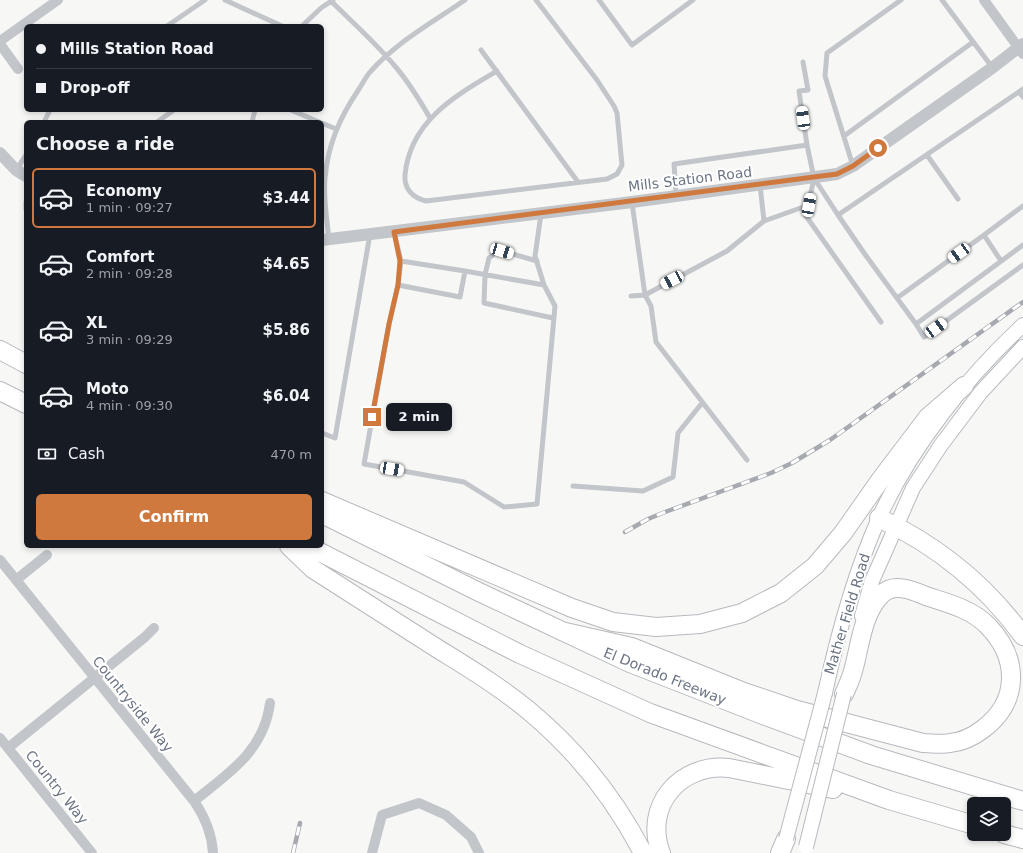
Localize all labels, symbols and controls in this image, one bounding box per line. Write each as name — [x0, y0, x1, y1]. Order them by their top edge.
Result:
text: Mills Station Road — [60, 40, 214, 58]
text: Drop-off — [60, 79, 130, 97]
car — [795, 105, 811, 131]
text: Choose a ride — [36, 133, 175, 154]
route start — [869, 139, 887, 157]
street label: Mills Station Road — [627, 163, 753, 195]
icon: car — [38, 180, 74, 216]
text: Economy — [86, 182, 162, 200]
text: $3.44 — [263, 189, 310, 207]
car — [801, 192, 817, 218]
text: 1 min · 09:27 — [86, 200, 173, 215]
car — [946, 241, 972, 265]
car — [489, 242, 515, 260]
icon: car — [38, 246, 74, 282]
text: Comfort — [86, 248, 154, 266]
text: $4.65 — [263, 255, 310, 273]
text: 2 min · 09:28 — [86, 266, 173, 281]
car — [659, 269, 685, 291]
icon: car — [38, 312, 74, 348]
text: XL — [86, 314, 107, 332]
car — [923, 316, 949, 340]
text: $5.86 — [263, 321, 310, 339]
text: 3 min · 09:29 — [86, 332, 173, 347]
icon: car — [38, 378, 74, 414]
text: Moto — [86, 380, 129, 398]
text: $6.04 — [263, 387, 310, 405]
text: 4 min · 09:30 — [86, 398, 173, 413]
callout: 2 min — [386, 403, 452, 431]
route end — [363, 408, 381, 426]
text: 2 min — [399, 409, 439, 424]
icon: cash — [36, 443, 58, 465]
text: Cash — [68, 445, 105, 463]
text: 470 m — [270, 447, 312, 462]
car — [379, 461, 405, 477]
button: Confirm — [36, 494, 312, 540]
street label: Mather Field Road — [821, 552, 873, 676]
street label: El Dorado Freeway — [601, 644, 729, 708]
street label: Countryside Way — [89, 653, 177, 755]
street label: Country Way — [22, 747, 92, 827]
map controls — [967, 797, 1011, 841]
button: layers — [967, 797, 1011, 841]

